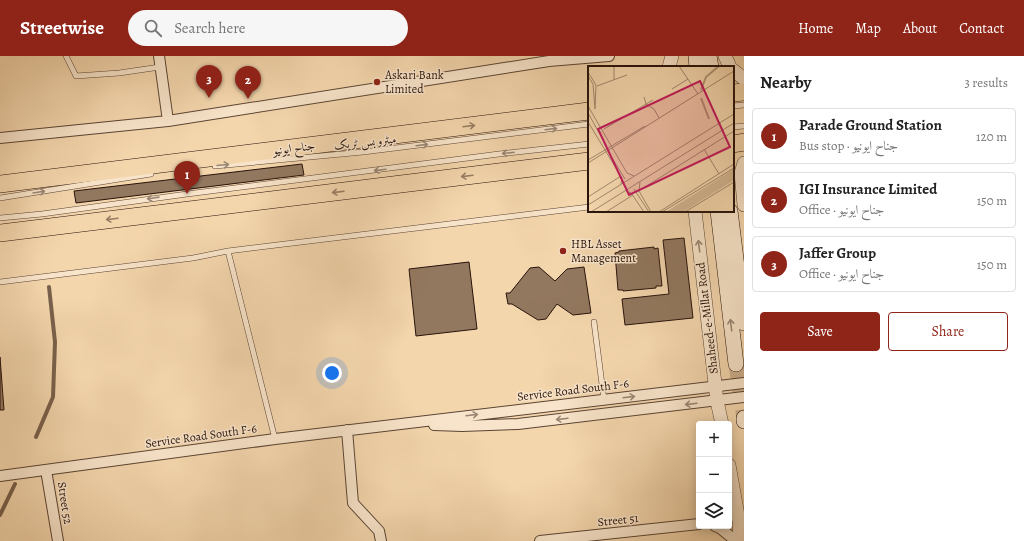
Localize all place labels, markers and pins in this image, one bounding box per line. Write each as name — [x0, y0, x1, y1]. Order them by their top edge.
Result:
pin: 3 — [196, 65, 222, 98]
pin: 2 — [235, 66, 261, 99]
place label: Askari Bank Limited — [384, 67, 444, 97]
marker: Askari Bank Limited — [372, 77, 382, 87]
pin: 1 — [174, 161, 200, 194]
place label: HBL Asset Management — [571, 236, 636, 266]
marker: HBL Asset Management — [558, 246, 568, 256]

